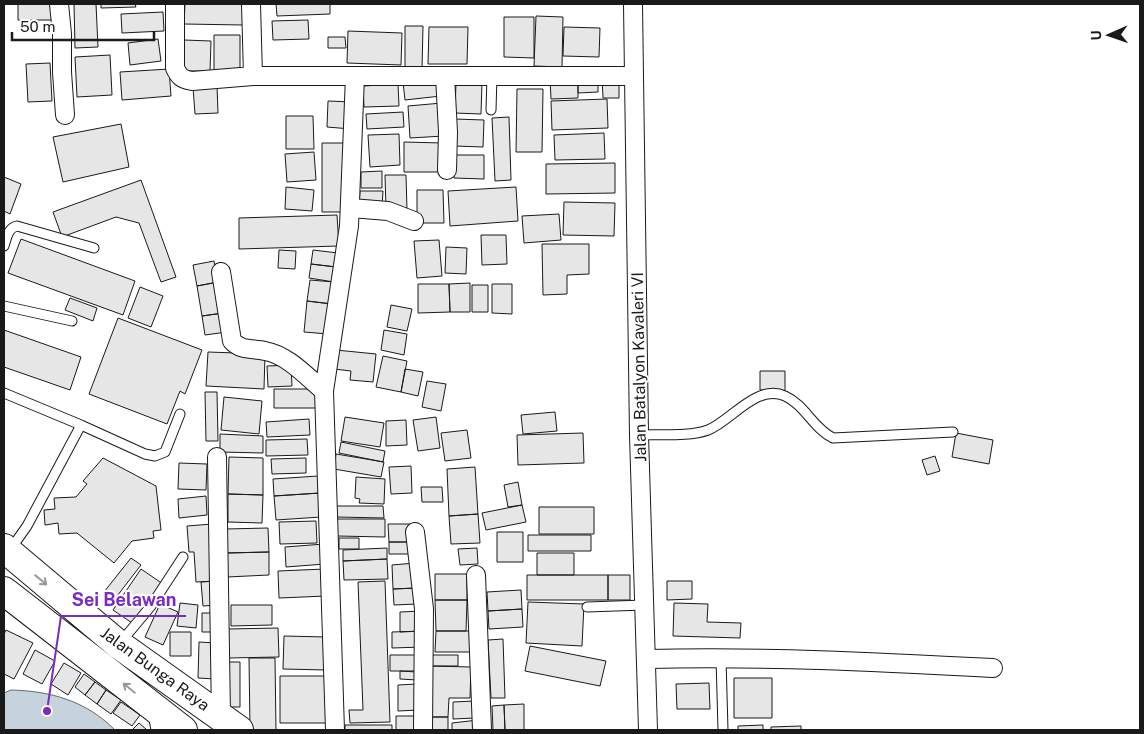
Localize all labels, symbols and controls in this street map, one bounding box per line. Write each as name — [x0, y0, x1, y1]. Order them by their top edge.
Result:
scale bar — [12, 10, 155, 42]
north arrow — [1084, 10, 1134, 60]
text: 50 m — [20, 18, 55, 35]
text: U — [1088, 30, 1104, 41]
street label: Jalan Batalyon Kavaleri VI — [628, 272, 650, 462]
one-way arrow — [34, 574, 47, 585]
callout: Sei Belawan — [61, 583, 186, 616]
text: Sei Belawan — [72, 589, 176, 610]
street label: Jalan Bunga Raya — [97, 623, 213, 715]
one-way arrow — [123, 683, 136, 694]

